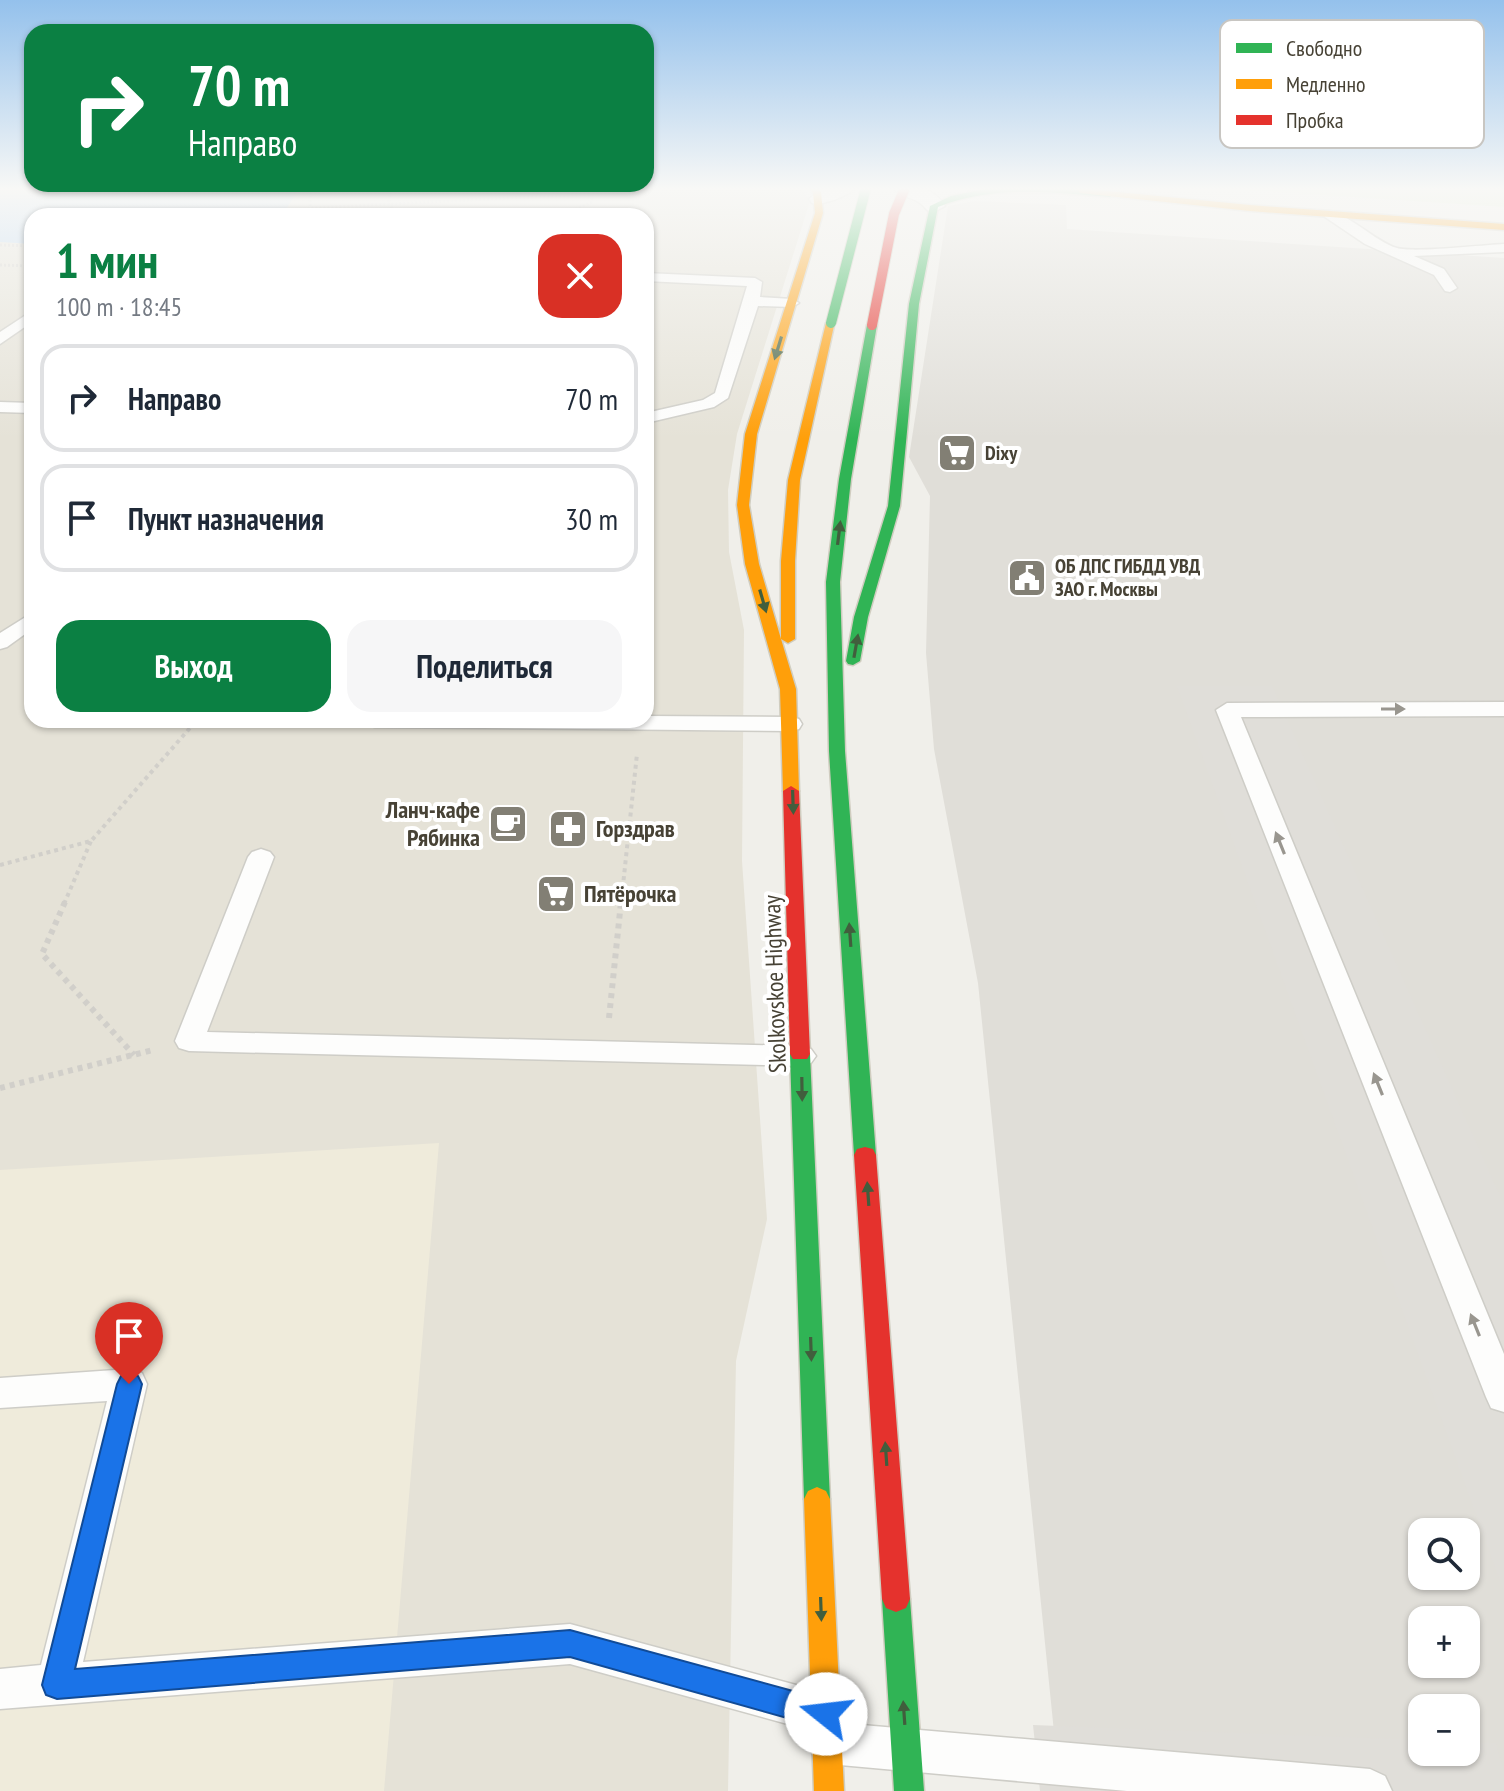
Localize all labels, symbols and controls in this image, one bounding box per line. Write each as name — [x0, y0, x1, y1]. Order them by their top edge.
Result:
legend — [1220, 20, 1484, 148]
text: Свободно — [1286, 34, 1362, 62]
text: 70 m — [188, 49, 290, 121]
icon: right — [56, 56, 160, 160]
text: Медленно — [1286, 70, 1365, 98]
text: Пробка — [1286, 106, 1343, 134]
text: Направо — [188, 119, 297, 166]
text: 1 мин — [56, 229, 158, 291]
button: close — [538, 234, 622, 318]
text: 100 m · 18:45 — [56, 290, 182, 323]
one-way arrow — [771, 336, 784, 360]
icon: right — [60, 376, 104, 420]
text: Направо — [128, 379, 221, 418]
text: 70 m — [565, 379, 618, 418]
supermarket icon: Dixy — [936, 432, 978, 474]
place label: Dixy — [985, 440, 1018, 466]
icon: arrive — [60, 496, 104, 540]
text: Пункт назначения — [128, 499, 324, 538]
text: 30 m — [565, 499, 618, 538]
one-way arrow — [833, 520, 846, 545]
place label: ОБ ДПС ГИБДД УВД ЗАО г. Москвы — [1055, 553, 1201, 602]
public building icon: ОБ ДПС ГИБДД УВД ЗАО г. Москвы — [1006, 557, 1048, 599]
one-way arrow — [757, 588, 769, 613]
button: Выход — [56, 620, 331, 712]
button: Поделиться — [347, 620, 622, 712]
one-way arrow — [850, 633, 862, 658]
one-way arrow — [1381, 703, 1406, 715]
one-way arrow — [787, 790, 800, 815]
place label: Ланч-кафе Рябинка — [385, 794, 480, 853]
cafe icon: Ланч-кафе Рябинка — [487, 803, 529, 845]
pharmacy icon: Горздрав — [547, 808, 589, 850]
place label: Горздрав — [596, 813, 675, 844]
one-way arrow — [1274, 831, 1287, 855]
supermarket icon: Пятёрочка — [535, 873, 577, 915]
place label: Пятёрочка — [584, 878, 676, 909]
street label: Skolkovskoe Highway — [756, 894, 793, 1074]
one-way arrow — [843, 922, 856, 947]
one-way arrow — [1371, 1072, 1384, 1096]
one-way arrow — [796, 1077, 808, 1102]
one-way arrow — [861, 1181, 874, 1206]
pin — [95, 1302, 163, 1384]
one-way arrow — [1468, 1313, 1481, 1337]
icon: arrive — [107, 1314, 151, 1358]
one-way arrow — [804, 1337, 817, 1362]
one-way arrow — [879, 1441, 892, 1466]
map controls — [1408, 1518, 1480, 1766]
button: search — [1408, 1518, 1480, 1590]
one-way arrow — [815, 1597, 828, 1622]
button: + — [1408, 1606, 1480, 1678]
position arrow — [784, 1672, 868, 1756]
button: − — [1408, 1694, 1480, 1766]
one-way arrow — [897, 1700, 910, 1725]

